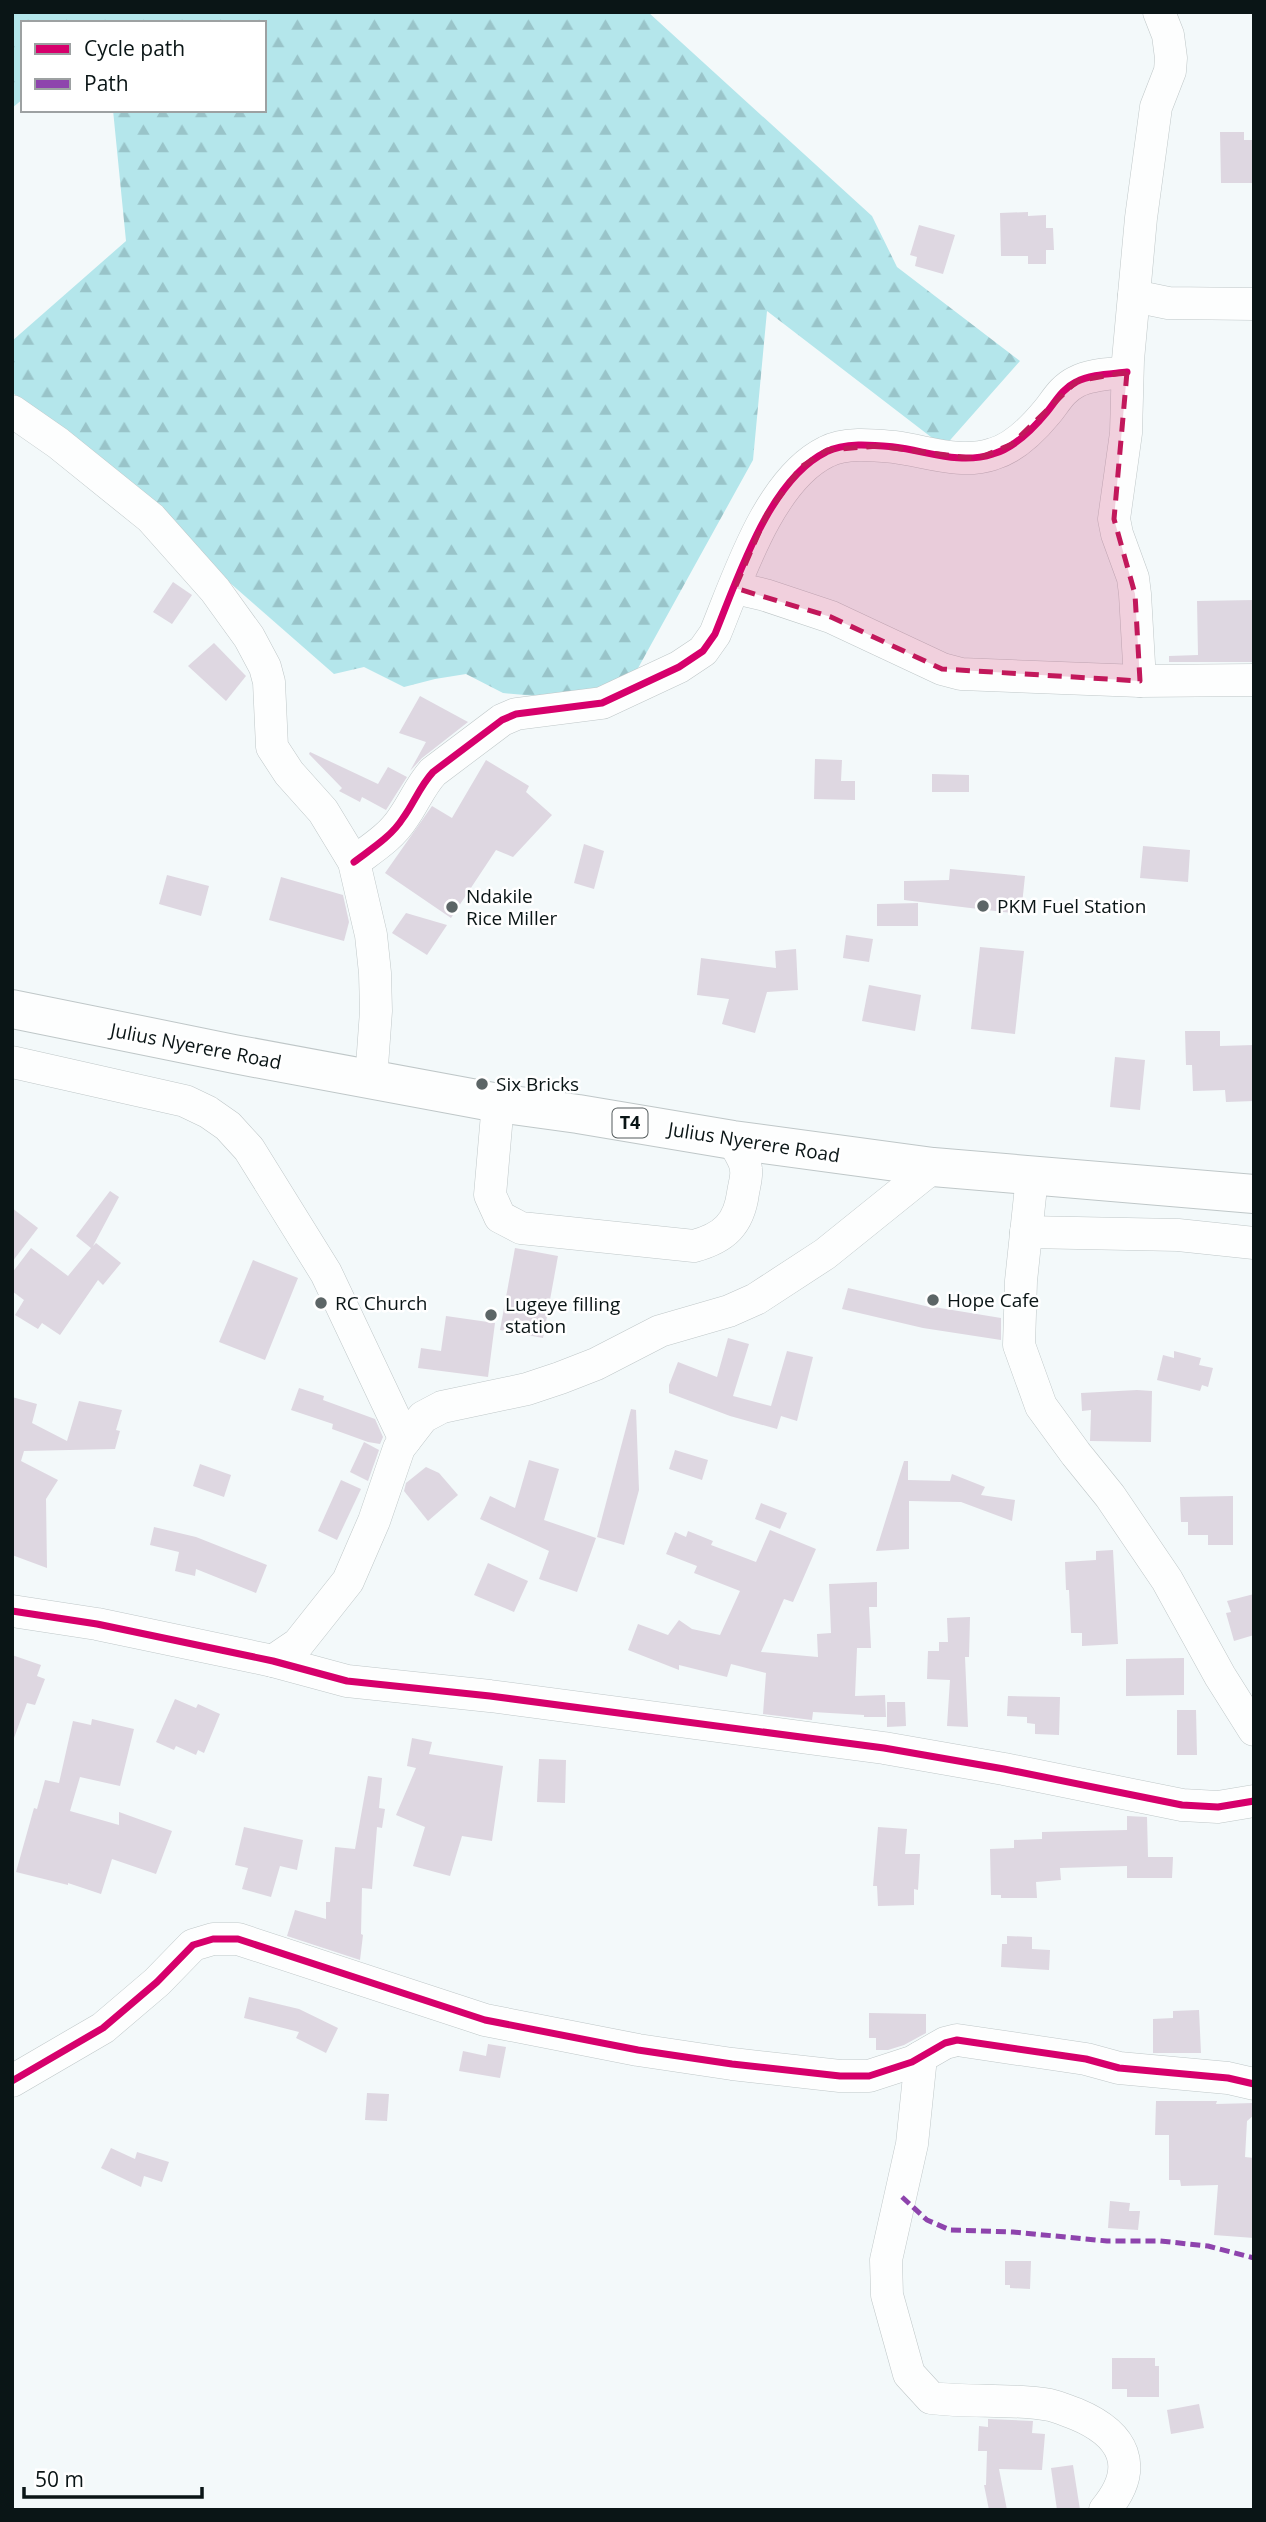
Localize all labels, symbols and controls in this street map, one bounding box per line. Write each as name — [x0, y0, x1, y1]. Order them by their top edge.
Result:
legend — [21, 21, 266, 112]
text: Cycle path — [84, 34, 185, 62]
text: Path — [84, 69, 129, 97]
place label: Ndakile Rice Miller — [466, 883, 557, 931]
place label: PKM Fuel Station — [997, 893, 1146, 919]
marker: PKM Fuel Station — [975, 898, 991, 914]
marker: Ndakile Rice Miller — [444, 899, 460, 915]
street label: Julius Nyerere Road — [106, 1016, 284, 1075]
place label: Six Bricks — [496, 1071, 579, 1097]
marker: Six Bricks — [474, 1076, 490, 1092]
road number: T4 — [612, 1108, 648, 1138]
street label: Julius Nyerere Road — [664, 1115, 842, 1168]
place label: Hope Cafe — [947, 1287, 1039, 1313]
place label: RC Church — [335, 1290, 427, 1316]
place label: Lugeye filling station — [505, 1291, 620, 1339]
marker: Hope Cafe — [925, 1292, 941, 1308]
marker: RC Church — [313, 1295, 329, 1311]
marker: Lugeye filling station — [483, 1307, 499, 1323]
scale bar — [24, 2456, 203, 2500]
text: 50 m — [35, 2465, 84, 2493]

